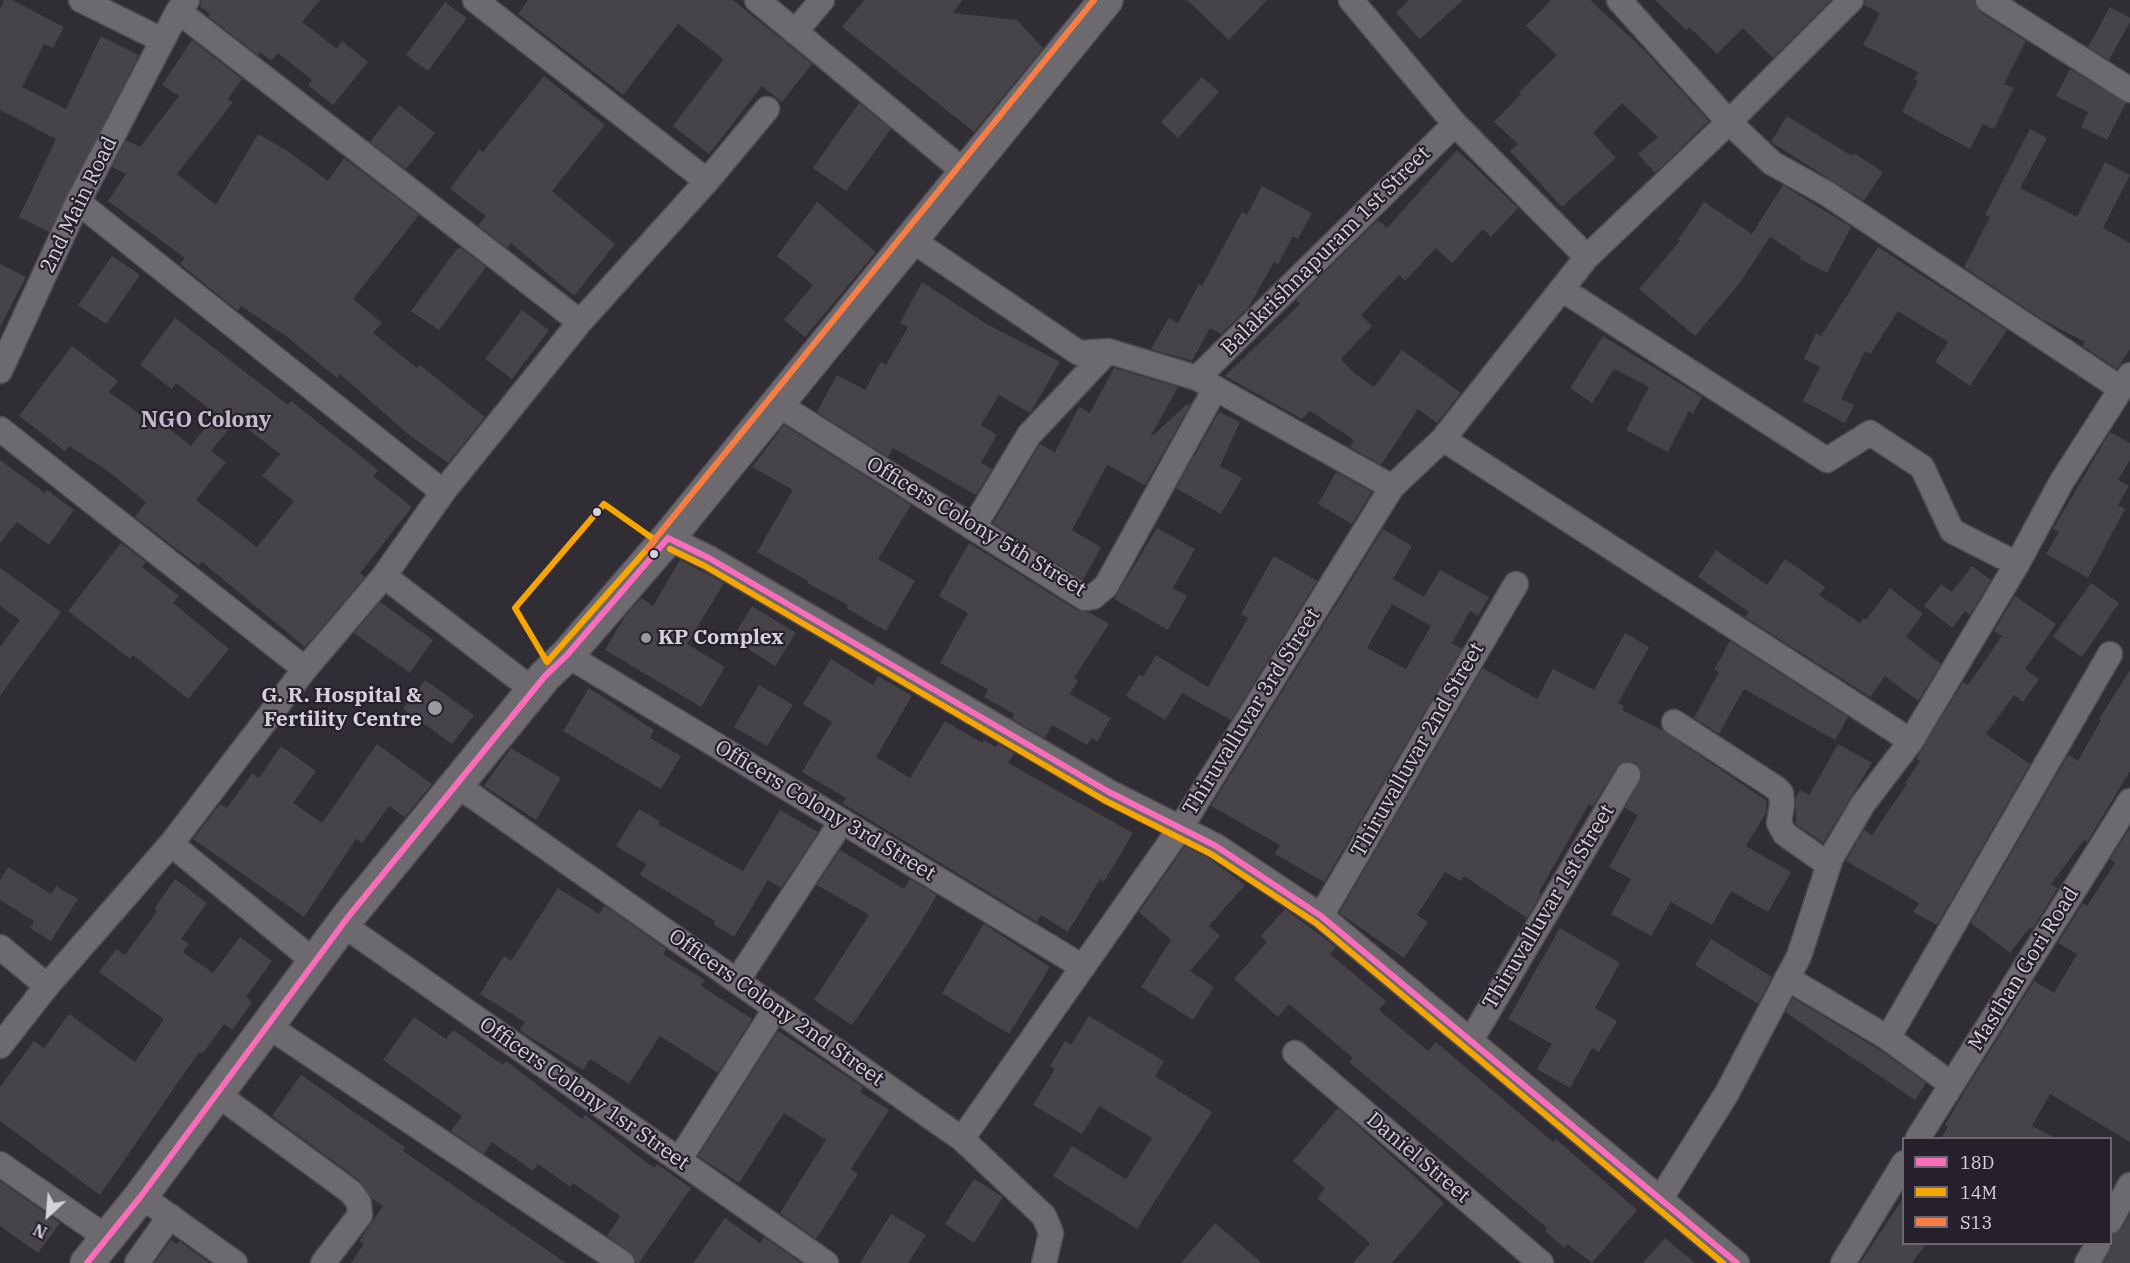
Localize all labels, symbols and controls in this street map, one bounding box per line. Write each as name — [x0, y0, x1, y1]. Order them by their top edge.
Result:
street label: 2nd Main Road — [35, 133, 123, 277]
street label: Balakrishnapuram 1st Street — [1216, 141, 1436, 361]
district label: NGO Colony — [141, 408, 271, 434]
street label: Officers Colony 5th Street — [862, 451, 1090, 603]
unlabelled marker — [591, 506, 603, 518]
unlabelled marker — [648, 548, 660, 560]
street label: Thiruvalluvar 3rd Street — [1178, 604, 1326, 820]
place label: KP Complex — [658, 625, 784, 651]
marker: KP Complex — [639, 631, 653, 645]
street label: Thiruvalluvar 2nd Street — [1346, 638, 1490, 862]
place label: G. R. Hospital & Fertility Centre — [261, 683, 422, 733]
marker: G. R. Hospital & Fertility Centre — [426, 699, 444, 717]
street label: Officers Colony 3rd Street — [710, 735, 940, 887]
street label: Thiruvalluvar 1st Street — [1478, 800, 1620, 1014]
street label: Masthan Gori Road — [1963, 883, 2085, 1055]
street label: Officers Colony 2nd Street — [663, 924, 889, 1092]
street label: Officers Colony 1sr Street — [474, 1012, 694, 1176]
street label: Daniel Street — [1361, 1107, 1475, 1209]
legend — [1902, 1137, 2112, 1245]
text: 18D — [1960, 1151, 1994, 1174]
text: 14M — [1960, 1181, 1997, 1204]
north arrow — [18, 1185, 78, 1245]
text: S13 — [1960, 1211, 1992, 1234]
text: N — [30, 1219, 50, 1243]

